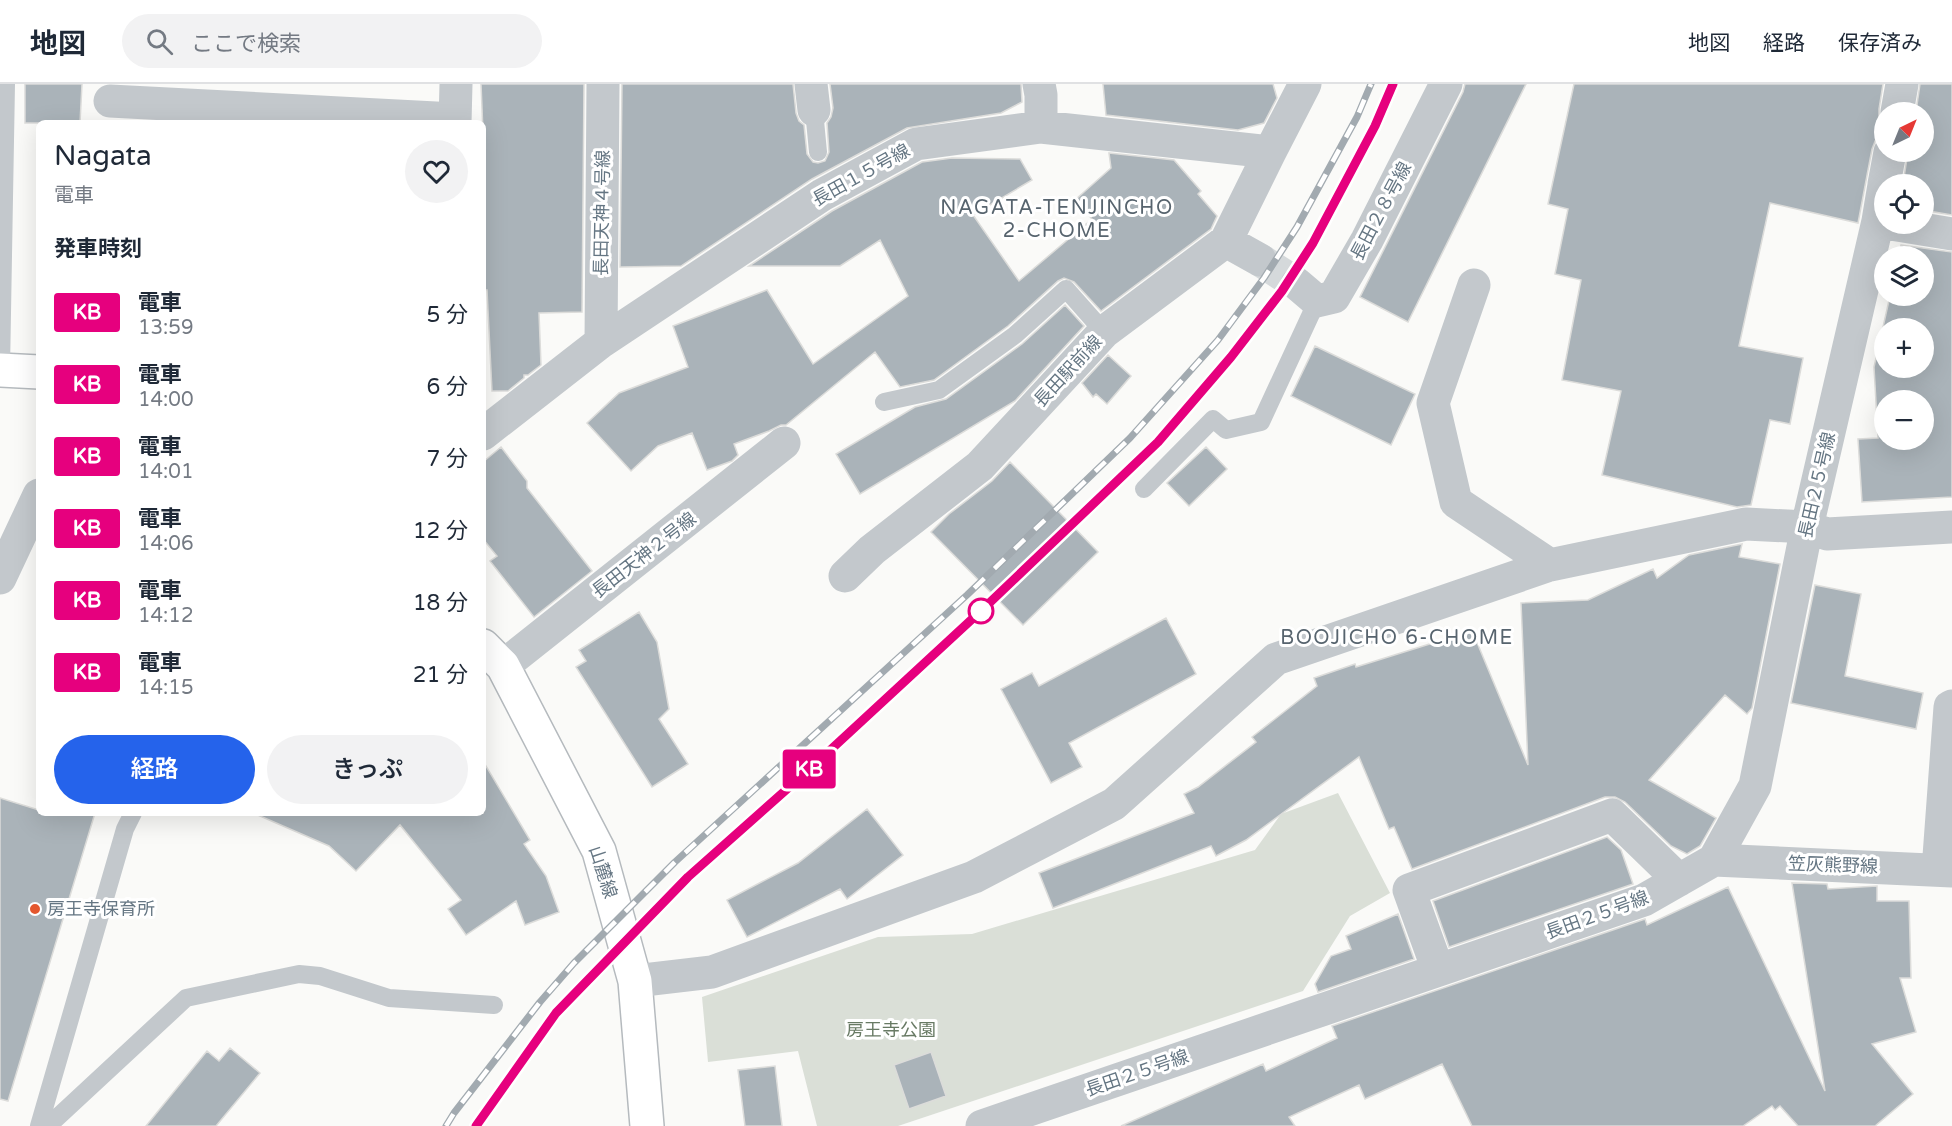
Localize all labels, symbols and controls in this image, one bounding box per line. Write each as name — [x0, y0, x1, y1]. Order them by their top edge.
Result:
search box — [122, 14, 542, 68]
icon: search — [143, 25, 176, 58]
text: 地図 — [30, 27, 86, 61]
text: ここで検索 — [191, 31, 301, 57]
text: 地図 — [1688, 31, 1730, 56]
text: 経路 — [1763, 31, 1805, 56]
text: 保存済み — [1838, 31, 1922, 56]
north arrow — [1874, 102, 1934, 162]
map controls — [1874, 102, 1934, 450]
text: Nagata — [54, 139, 152, 173]
street label: 長田１５号線 — [808, 139, 914, 211]
button: heart — [405, 140, 468, 203]
street label: 長田天神４号線 — [590, 150, 614, 276]
street label: 長田２８号線 — [1346, 158, 1416, 264]
button: locate — [1874, 174, 1934, 234]
text: 電車 — [54, 184, 94, 208]
district label: NAGATA-TENJINCHO 2-CHOME — [940, 196, 1174, 243]
text: 発車時刻 — [54, 236, 142, 262]
button: layers — [1874, 246, 1934, 306]
text: 電車 — [138, 290, 182, 316]
text: KB — [73, 300, 101, 325]
text: 5 分 — [426, 302, 468, 328]
text: 13:59 — [138, 316, 193, 340]
button: + — [1874, 318, 1934, 378]
street label: 長田駅前線 — [1029, 331, 1107, 411]
text: 電車 — [138, 362, 182, 388]
text: KB — [73, 372, 101, 397]
text: 6 分 — [426, 374, 468, 400]
text: 14:00 — [138, 388, 193, 412]
button: − — [1874, 390, 1934, 450]
street label: 長田２５号線 — [1794, 430, 1840, 540]
text: 電車 — [138, 434, 182, 460]
text: KB — [73, 444, 101, 469]
text: 7 分 — [426, 446, 468, 472]
text: 14:01 — [138, 460, 193, 484]
text: 電車 — [138, 506, 182, 532]
street label: 長田天神２号線 — [588, 508, 700, 602]
text: KB — [73, 516, 101, 541]
text: 12 分 — [413, 518, 468, 544]
text: 14:06 — [138, 532, 193, 556]
text: 電車 — [138, 578, 182, 604]
text: KB — [73, 588, 101, 613]
text: 18 分 — [413, 590, 468, 616]
unlabelled marker — [968, 598, 994, 624]
text: 14:12 — [138, 604, 193, 628]
district label: BOOJICHO 6-CHOME — [1280, 626, 1514, 650]
text: 電車 — [138, 650, 182, 676]
text: KB — [73, 660, 101, 685]
text: 21 分 — [413, 662, 468, 688]
text: 14:15 — [138, 676, 193, 700]
button: 経路 — [54, 735, 255, 804]
button: きっぷ — [267, 735, 468, 804]
line badge: KB — [782, 750, 836, 788]
text: KB — [795, 757, 823, 782]
street label: 山麓線 — [584, 843, 622, 901]
street label: 笠灰熊野線 — [1788, 852, 1878, 878]
street label: 長田２５号線 — [1542, 886, 1652, 944]
place label: 房王寺保育所 — [47, 898, 155, 920]
marker: 房王寺保育所 — [28, 902, 42, 916]
park label: 房王寺公園 — [846, 1019, 936, 1041]
street label: 長田２５号線 — [1082, 1045, 1192, 1101]

